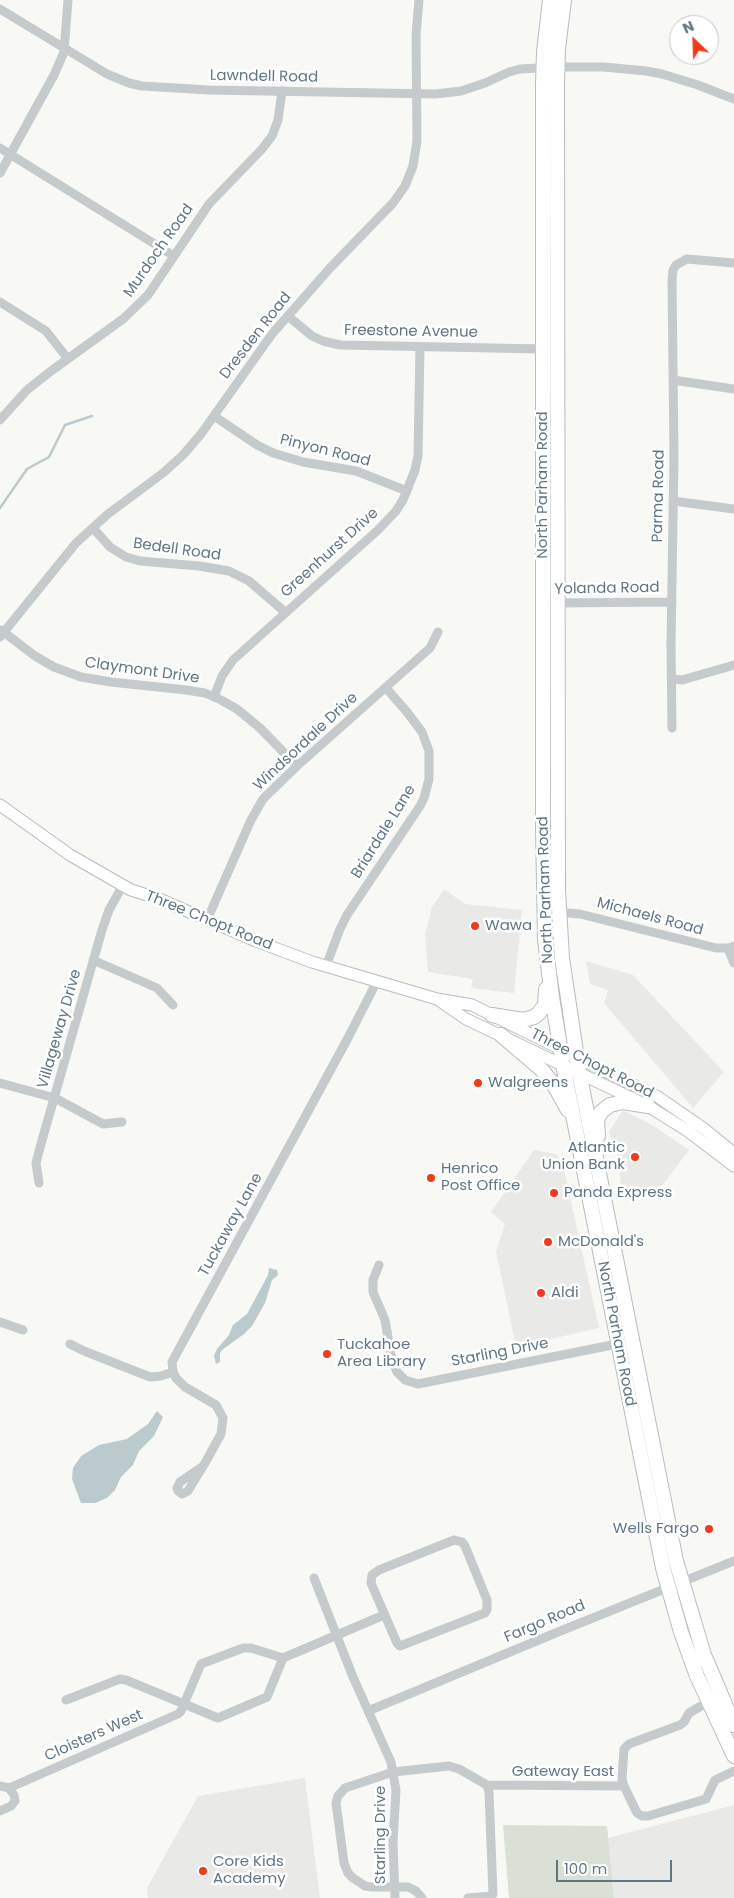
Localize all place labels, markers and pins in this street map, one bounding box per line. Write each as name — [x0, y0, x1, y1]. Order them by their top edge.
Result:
place label: Wawa — [485, 917, 532, 935]
marker: Wawa — [469, 920, 481, 932]
place label: Walgreens — [488, 1074, 568, 1092]
marker: Walgreens — [472, 1077, 484, 1089]
place label: Atlantic Union Bank — [542, 1139, 625, 1174]
marker: Atlantic Union Bank — [629, 1151, 641, 1163]
place label: Henrico Post Office — [441, 1160, 520, 1195]
marker: Henrico Post Office — [425, 1172, 437, 1184]
place label: Panda Express — [564, 1184, 672, 1202]
marker: Panda Express — [548, 1187, 560, 1199]
place label: McDonald's — [558, 1233, 644, 1251]
marker: McDonald's — [542, 1236, 554, 1248]
place label: Aldi — [551, 1284, 579, 1302]
marker: Aldi — [535, 1287, 547, 1299]
place label: Tuckahoe Area Library — [337, 1336, 426, 1371]
marker: Tuckahoe Area Library — [321, 1348, 333, 1360]
place label: Wells Fargo — [613, 1520, 699, 1538]
marker: Wells Fargo — [703, 1523, 715, 1535]
place label: Core Kids Academy — [213, 1853, 286, 1888]
marker: Core Kids Academy — [197, 1865, 209, 1877]

